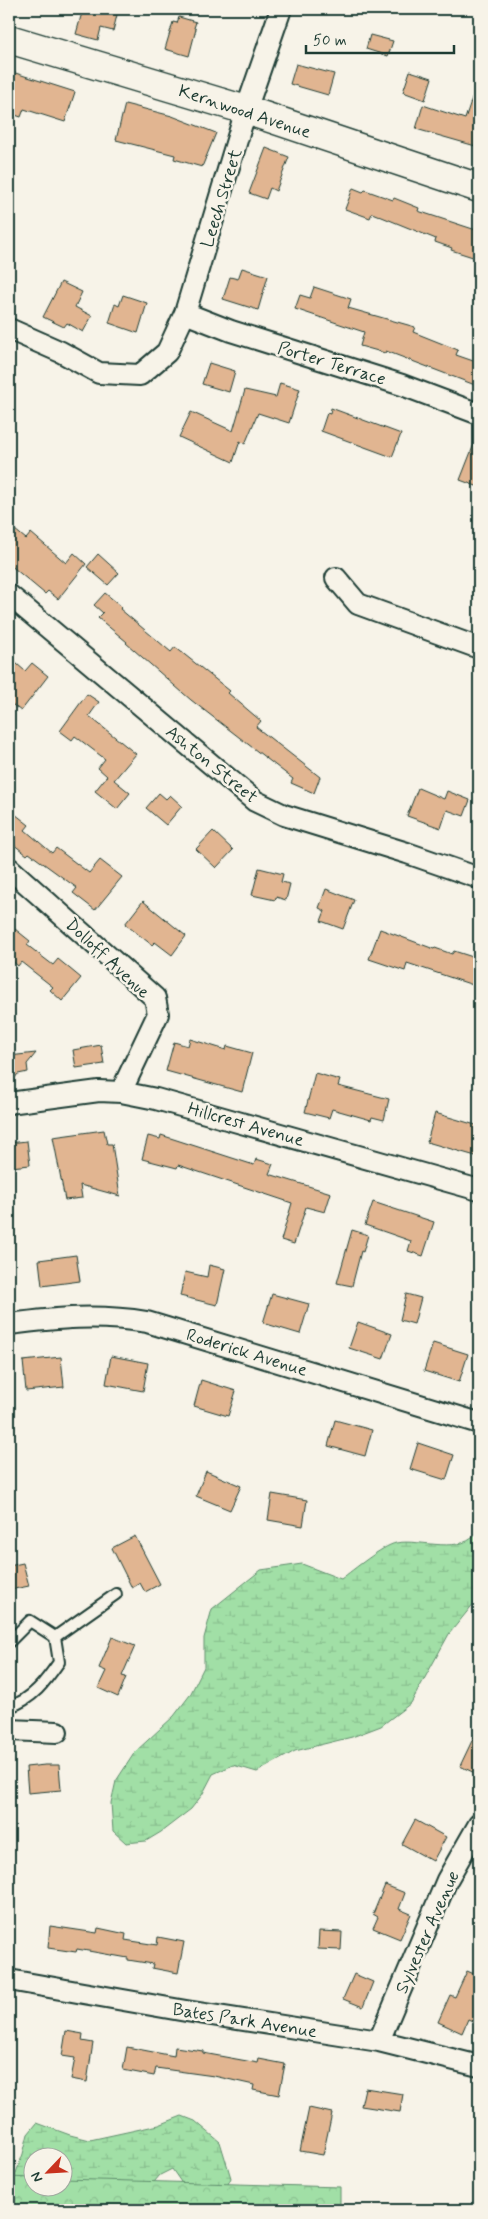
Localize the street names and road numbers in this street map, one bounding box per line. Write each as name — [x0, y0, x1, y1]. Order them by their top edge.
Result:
street label: Kernwood Avenue — [175, 79, 314, 145]
street label: Leech Street — [196, 146, 248, 251]
street label: Porter Terrace — [275, 336, 389, 392]
street label: Ashton Street — [160, 720, 262, 809]
street label: Dolloff Avenue — [60, 913, 155, 1004]
street label: Hillcrest Avenue — [185, 1097, 307, 1153]
street label: Roderick Avenue — [183, 1323, 310, 1383]
street label: Sylvester Avenue — [390, 1867, 466, 1998]
street label: Bates Park Avenue — [171, 1998, 319, 2044]

